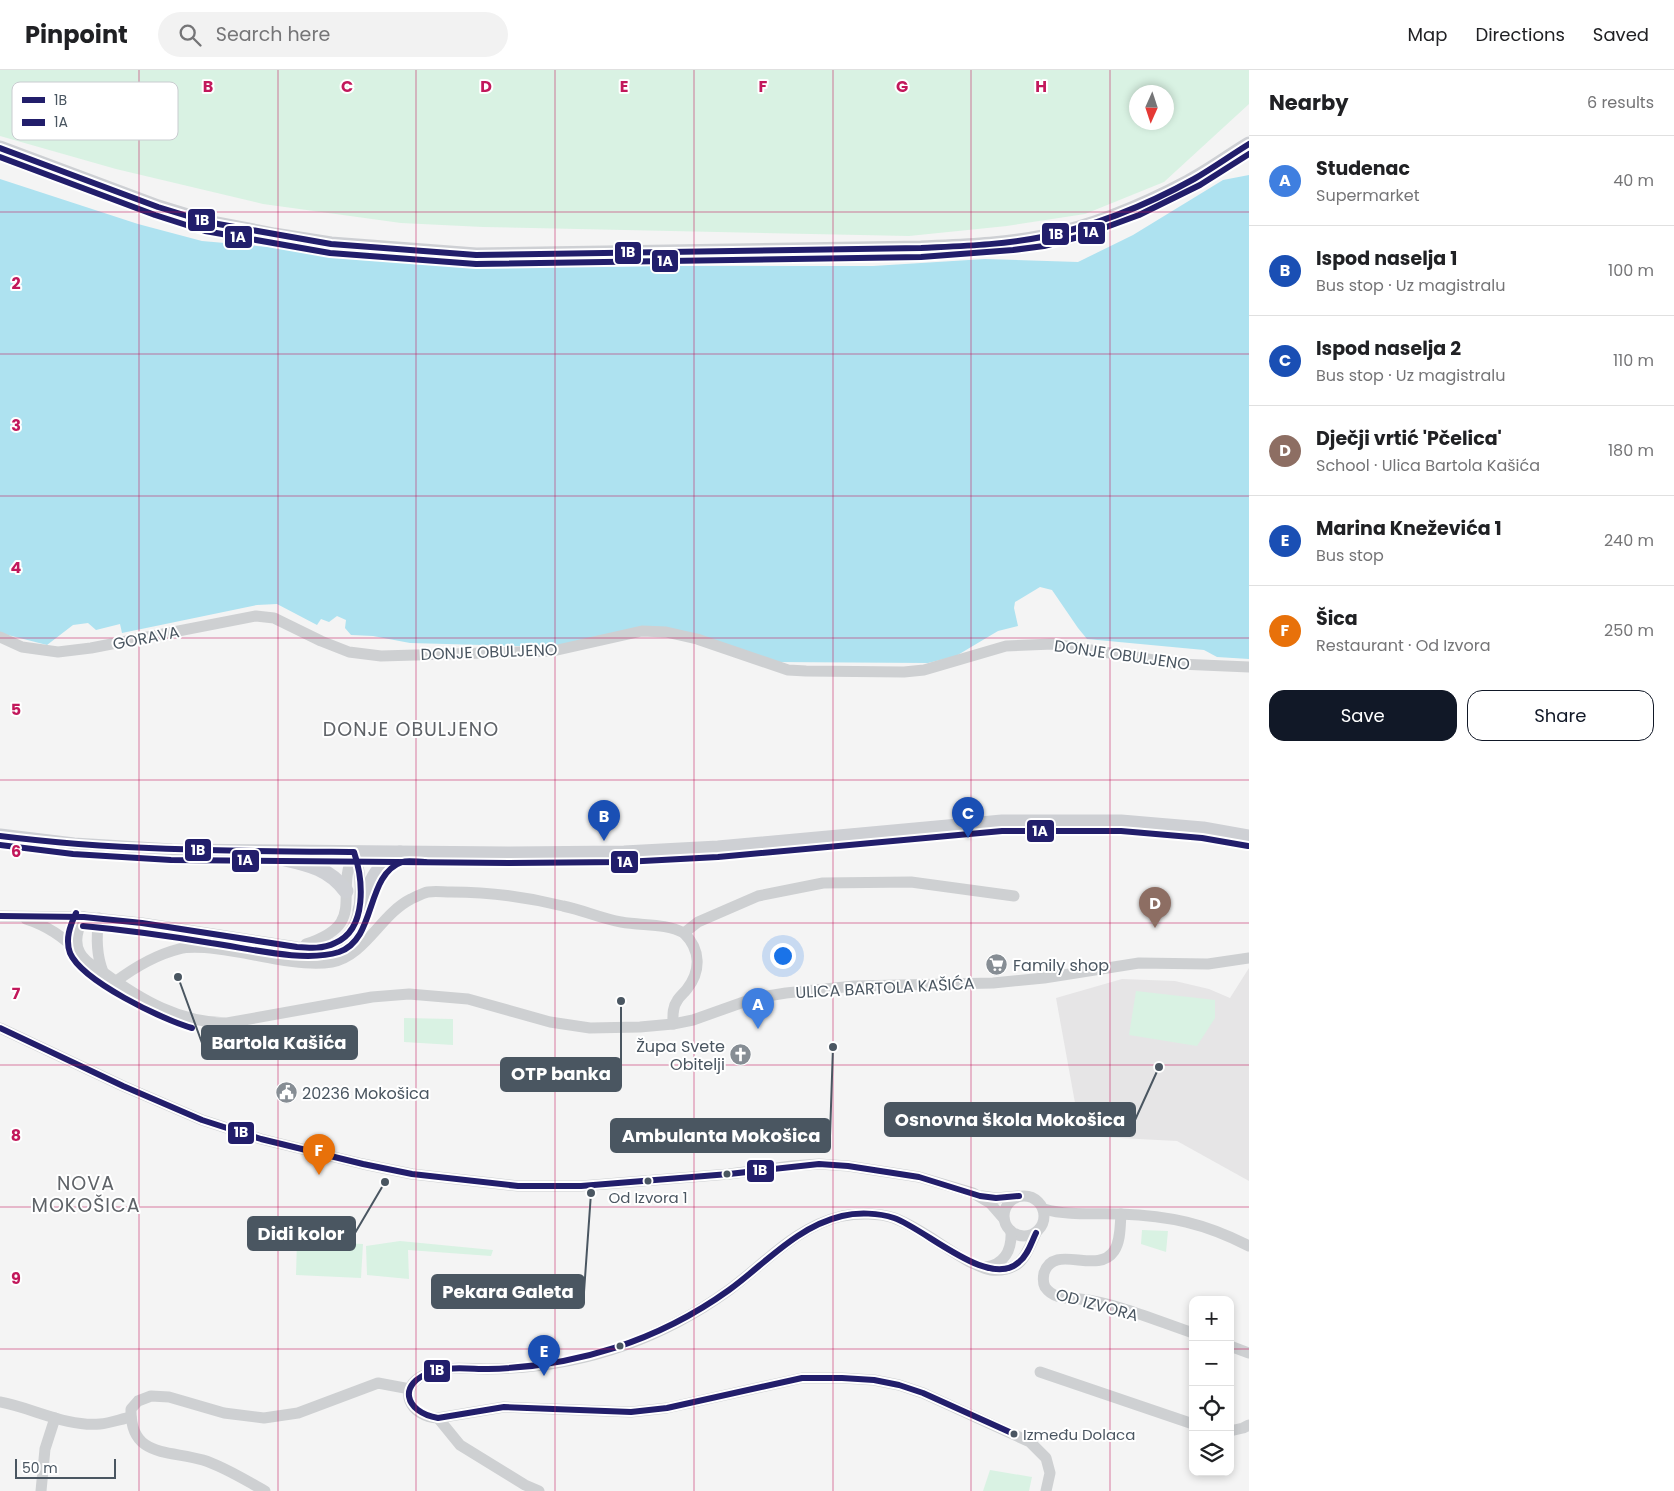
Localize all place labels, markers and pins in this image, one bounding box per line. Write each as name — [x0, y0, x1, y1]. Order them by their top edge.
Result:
pin: C — [952, 797, 984, 838]
pin: B — [588, 800, 620, 841]
pin: D — [1139, 887, 1171, 928]
supermarket icon: Family shop — [985, 953, 1009, 977]
place label: Family shop — [1013, 954, 1109, 977]
pin: A — [742, 988, 774, 1029]
callout: Bartola Kašića — [202, 1026, 357, 1059]
place label: Župa Svete Obitelji — [636, 1035, 725, 1076]
church icon: Župa Svete Obitelji — [729, 1043, 753, 1067]
callout: OTP banka — [501, 1058, 621, 1091]
public building icon: 20236 Mokošica — [274, 1081, 298, 1105]
place label: 20236 Mokošica — [302, 1082, 430, 1105]
callout: Osnovna škola Mokošica — [885, 1103, 1135, 1136]
callout: Ambulanta Mokošica — [611, 1119, 830, 1152]
pin: F — [303, 1134, 335, 1175]
unlabelled marker — [722, 1169, 732, 1179]
marker: Od Izvora 1 — [643, 1176, 653, 1186]
place label: Od Izvora 1 — [608, 1187, 688, 1208]
callout: Didi kolor — [248, 1217, 355, 1250]
callout: Pekara Galeta — [432, 1275, 584, 1308]
pin: E — [528, 1335, 560, 1376]
unlabelled marker — [615, 1341, 625, 1351]
place label: Između Dolaca — [1023, 1424, 1135, 1445]
marker: Između Dolaca — [1009, 1429, 1019, 1439]

